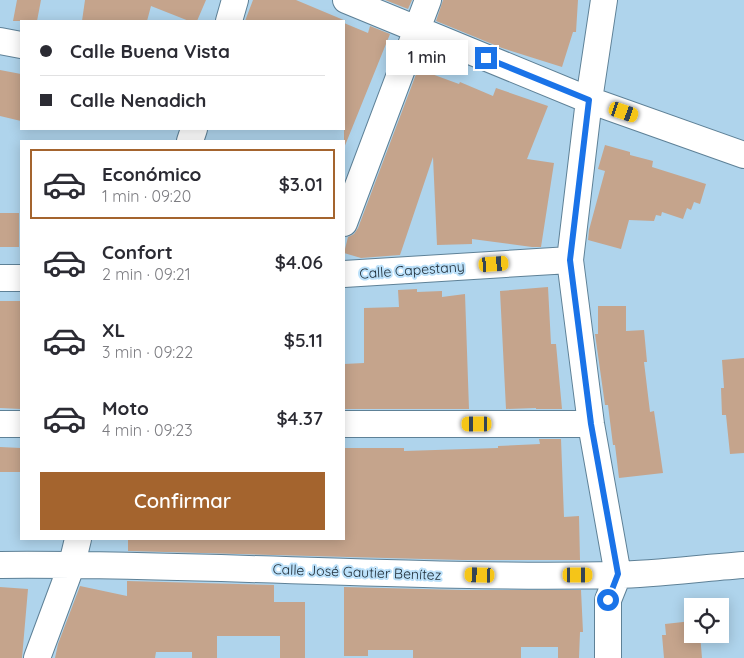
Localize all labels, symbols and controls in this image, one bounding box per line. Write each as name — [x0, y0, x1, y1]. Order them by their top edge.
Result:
text: Calle Buena Vista — [70, 39, 230, 63]
callout: 1 min — [386, 40, 468, 76]
text: 1 min — [408, 47, 446, 67]
route end — [475, 47, 497, 69]
text: Calle Nenadich — [70, 88, 206, 112]
car — [607, 100, 640, 124]
icon: car — [42, 162, 87, 207]
text: Económico — [102, 162, 201, 186]
text: $3.01 — [279, 172, 323, 196]
text: 1 min · 09:20 — [102, 186, 191, 206]
icon: car — [42, 240, 87, 285]
text: Confort — [102, 240, 173, 264]
text: $4.06 — [275, 250, 323, 274]
car — [478, 255, 509, 273]
street label: Calle Capestany — [359, 257, 465, 283]
text: 2 min · 09:21 — [102, 264, 191, 284]
icon: car — [42, 318, 87, 363]
text: XL — [102, 318, 125, 342]
text: $5.11 — [284, 328, 323, 352]
text: 3 min · 09:22 — [102, 342, 193, 362]
icon: car — [42, 396, 87, 441]
text: Moto — [102, 396, 149, 420]
text: $4.37 — [276, 406, 323, 430]
car — [462, 417, 492, 432]
text: 4 min · 09:23 — [102, 420, 193, 440]
button: Confirmar — [40, 472, 325, 530]
street label: Calle José Gautier Benítez — [272, 560, 442, 584]
car — [464, 567, 495, 583]
car — [563, 568, 593, 583]
route start — [597, 589, 619, 611]
map controls — [684, 598, 729, 643]
button: locate — [684, 598, 729, 643]

